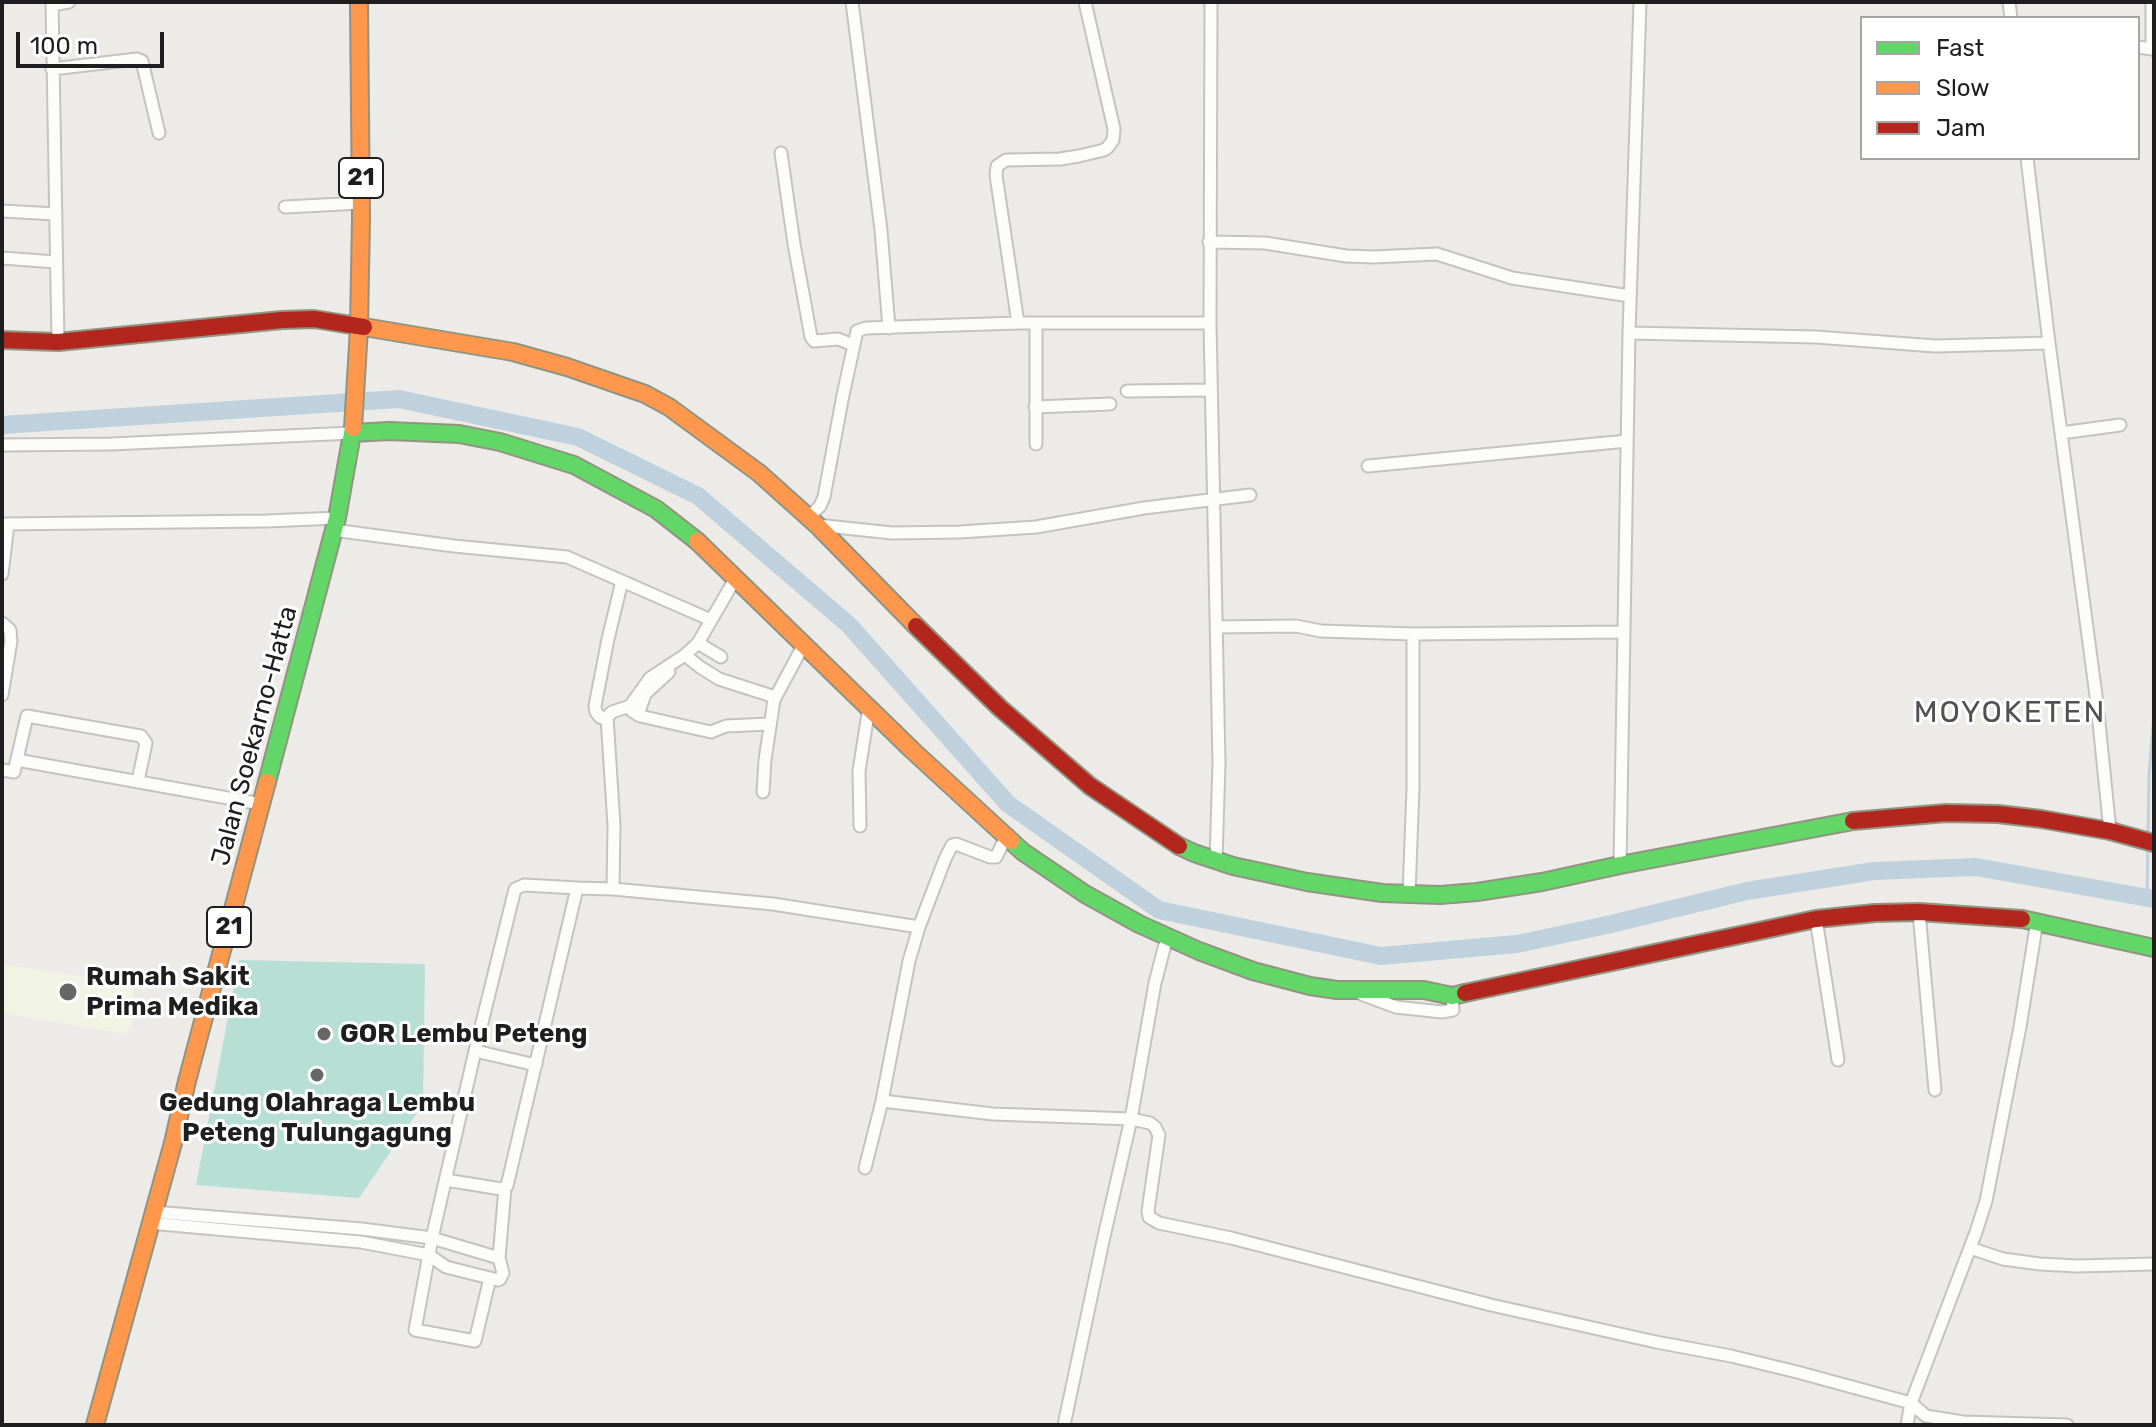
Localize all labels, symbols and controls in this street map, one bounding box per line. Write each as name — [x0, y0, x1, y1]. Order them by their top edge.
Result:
scale bar — [20, 16, 168, 66]
legend — [1860, 16, 2140, 160]
text: 100 m — [30, 32, 98, 60]
text: Fast — [1936, 34, 1984, 62]
text: Slow — [1936, 74, 1989, 102]
text: Jam — [1936, 114, 1986, 142]
road number: 21 — [339, 158, 383, 198]
street label: Jalan Soekarno-Hatta — [205, 603, 305, 869]
district label: MOYOKETEN — [1914, 695, 2106, 731]
road number: 21 — [207, 907, 251, 947]
place label: Rumah Sakit Prima Medika — [86, 961, 259, 1022]
marker: Rumah Sakit Prima Medika — [57, 981, 79, 1003]
place label: GOR Lembu Peteng — [340, 1018, 588, 1050]
marker: GOR Lembu Peteng — [315, 1025, 333, 1043]
marker: Gedung Olahraga Lembu Peteng Tulungagung — [308, 1066, 326, 1084]
place label: Gedung Olahraga Lembu Peteng Tulungagung — [159, 1087, 475, 1148]

